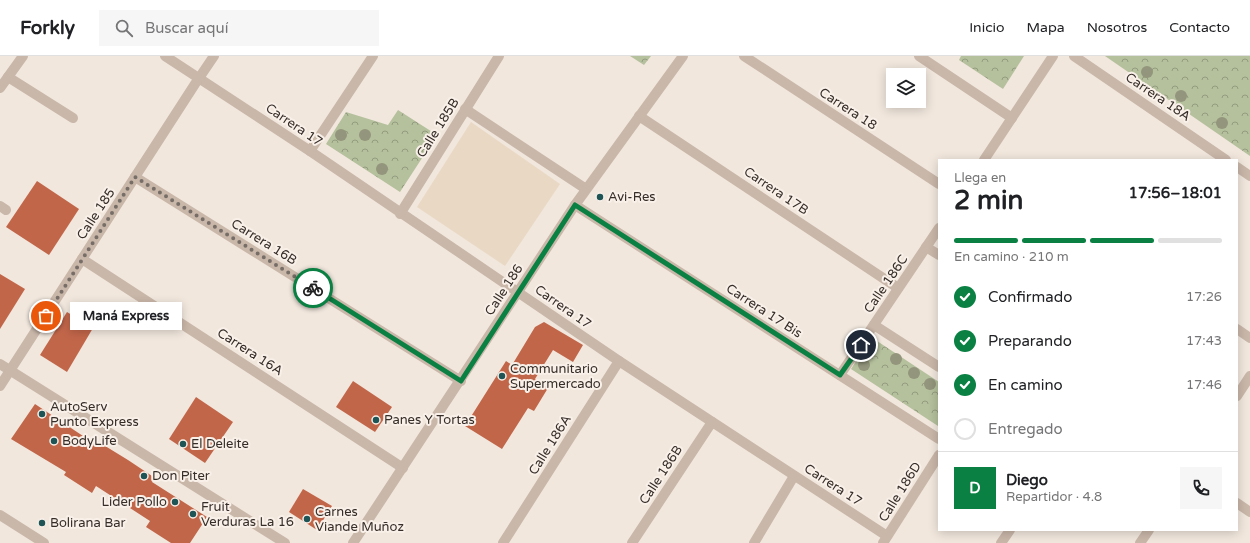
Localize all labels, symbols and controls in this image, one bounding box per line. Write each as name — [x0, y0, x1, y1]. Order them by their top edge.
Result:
search box — [99, 10, 379, 46]
text: Forkly — [20, 17, 75, 39]
icon: search — [113, 17, 135, 39]
text: Buscar aquí — [145, 19, 228, 37]
text: Inicio — [969, 19, 1005, 36]
text: Mapa — [1027, 19, 1065, 36]
text: Nosotros — [1087, 19, 1147, 36]
text: Contacto — [1169, 19, 1230, 36]
map controls — [886, 68, 926, 108]
button: layers — [886, 68, 926, 108]
street label: Carrera 18A — [1122, 69, 1194, 125]
street label: Carrera 18 — [816, 84, 880, 134]
street label: Calle 185B — [413, 95, 463, 161]
street label: Carrera 17 — [262, 100, 326, 150]
street label: Carrera 17B — [741, 164, 811, 218]
text: Llega en — [954, 170, 1006, 186]
text: 17:56–18:01 — [1129, 184, 1222, 202]
street label: Calle 185 — [73, 185, 119, 243]
text: 2 min — [954, 185, 1023, 216]
place label: Avi-Res — [608, 189, 656, 205]
marker: Avi-Res — [595, 192, 605, 202]
street label: Carrera 16B — [228, 215, 300, 269]
text: En camino · 210 m — [954, 249, 1069, 265]
street label: Calle 186C — [861, 252, 911, 316]
street label: Calle 186 — [481, 261, 527, 319]
courier — [293, 268, 333, 308]
icon: bike — [302, 277, 324, 299]
street label: Carrera 17 Bis — [723, 281, 805, 341]
street label: Carrera 17 — [532, 282, 594, 332]
icon: check — [954, 286, 976, 308]
text: Confirmado — [988, 288, 1072, 306]
text: 17:26 — [1186, 289, 1222, 305]
pin — [29, 299, 63, 333]
callout: Maná Express — [70, 302, 182, 330]
icon: bag — [35, 305, 57, 327]
text: Maná Express — [83, 308, 169, 324]
street label: Carrera 16A — [214, 325, 286, 379]
pin — [844, 328, 878, 362]
icon: check — [954, 330, 976, 352]
text: Preparando — [988, 332, 1072, 350]
text: 17:43 — [1186, 333, 1222, 349]
icon: home — [850, 334, 872, 356]
place label: Communitario Supermercado — [510, 361, 601, 392]
marker: Communitario Supermercado — [497, 371, 507, 381]
icon: check — [954, 374, 976, 396]
text: En camino — [988, 376, 1063, 394]
text: 17:46 — [1186, 377, 1222, 393]
place label: AutoServ Punto Express — [50, 399, 139, 430]
marker: AutoServ Punto Express — [37, 409, 47, 419]
place label: Panes Y Tortas — [384, 412, 475, 428]
street label: Calle 186A — [525, 412, 575, 478]
marker: Panes Y Tortas — [371, 415, 381, 425]
text: Entregado — [988, 420, 1063, 438]
place label: BodyLife — [62, 433, 117, 449]
marker: BodyLife — [49, 436, 59, 446]
place label: El Deleite — [191, 436, 249, 452]
marker: El Deleite — [178, 439, 188, 449]
street label: Calle 186B — [636, 443, 686, 507]
street label: Calle 186D — [875, 459, 925, 525]
street label: Carrera 17 — [801, 460, 865, 510]
button: phone — [1180, 467, 1222, 509]
place label: Don Piter — [152, 468, 210, 484]
marker: Don Piter — [139, 471, 149, 481]
text: Diego — [1006, 471, 1048, 489]
text: D — [969, 479, 981, 497]
text: Repartidor · 4.8 — [1006, 489, 1102, 505]
place label: Lider Pollo — [102, 494, 167, 510]
marker: Lider Pollo — [170, 497, 180, 507]
place label: Fruit Verduras La 16 — [201, 499, 294, 530]
place label: Carnes Viande Muñoz — [315, 504, 404, 535]
marker: Fruit Verduras La 16 — [188, 509, 198, 519]
marker: Carnes Viande Muñoz — [302, 514, 312, 524]
place label: Bolirana Bar — [50, 515, 126, 531]
marker: Bolirana Bar — [37, 518, 47, 528]

